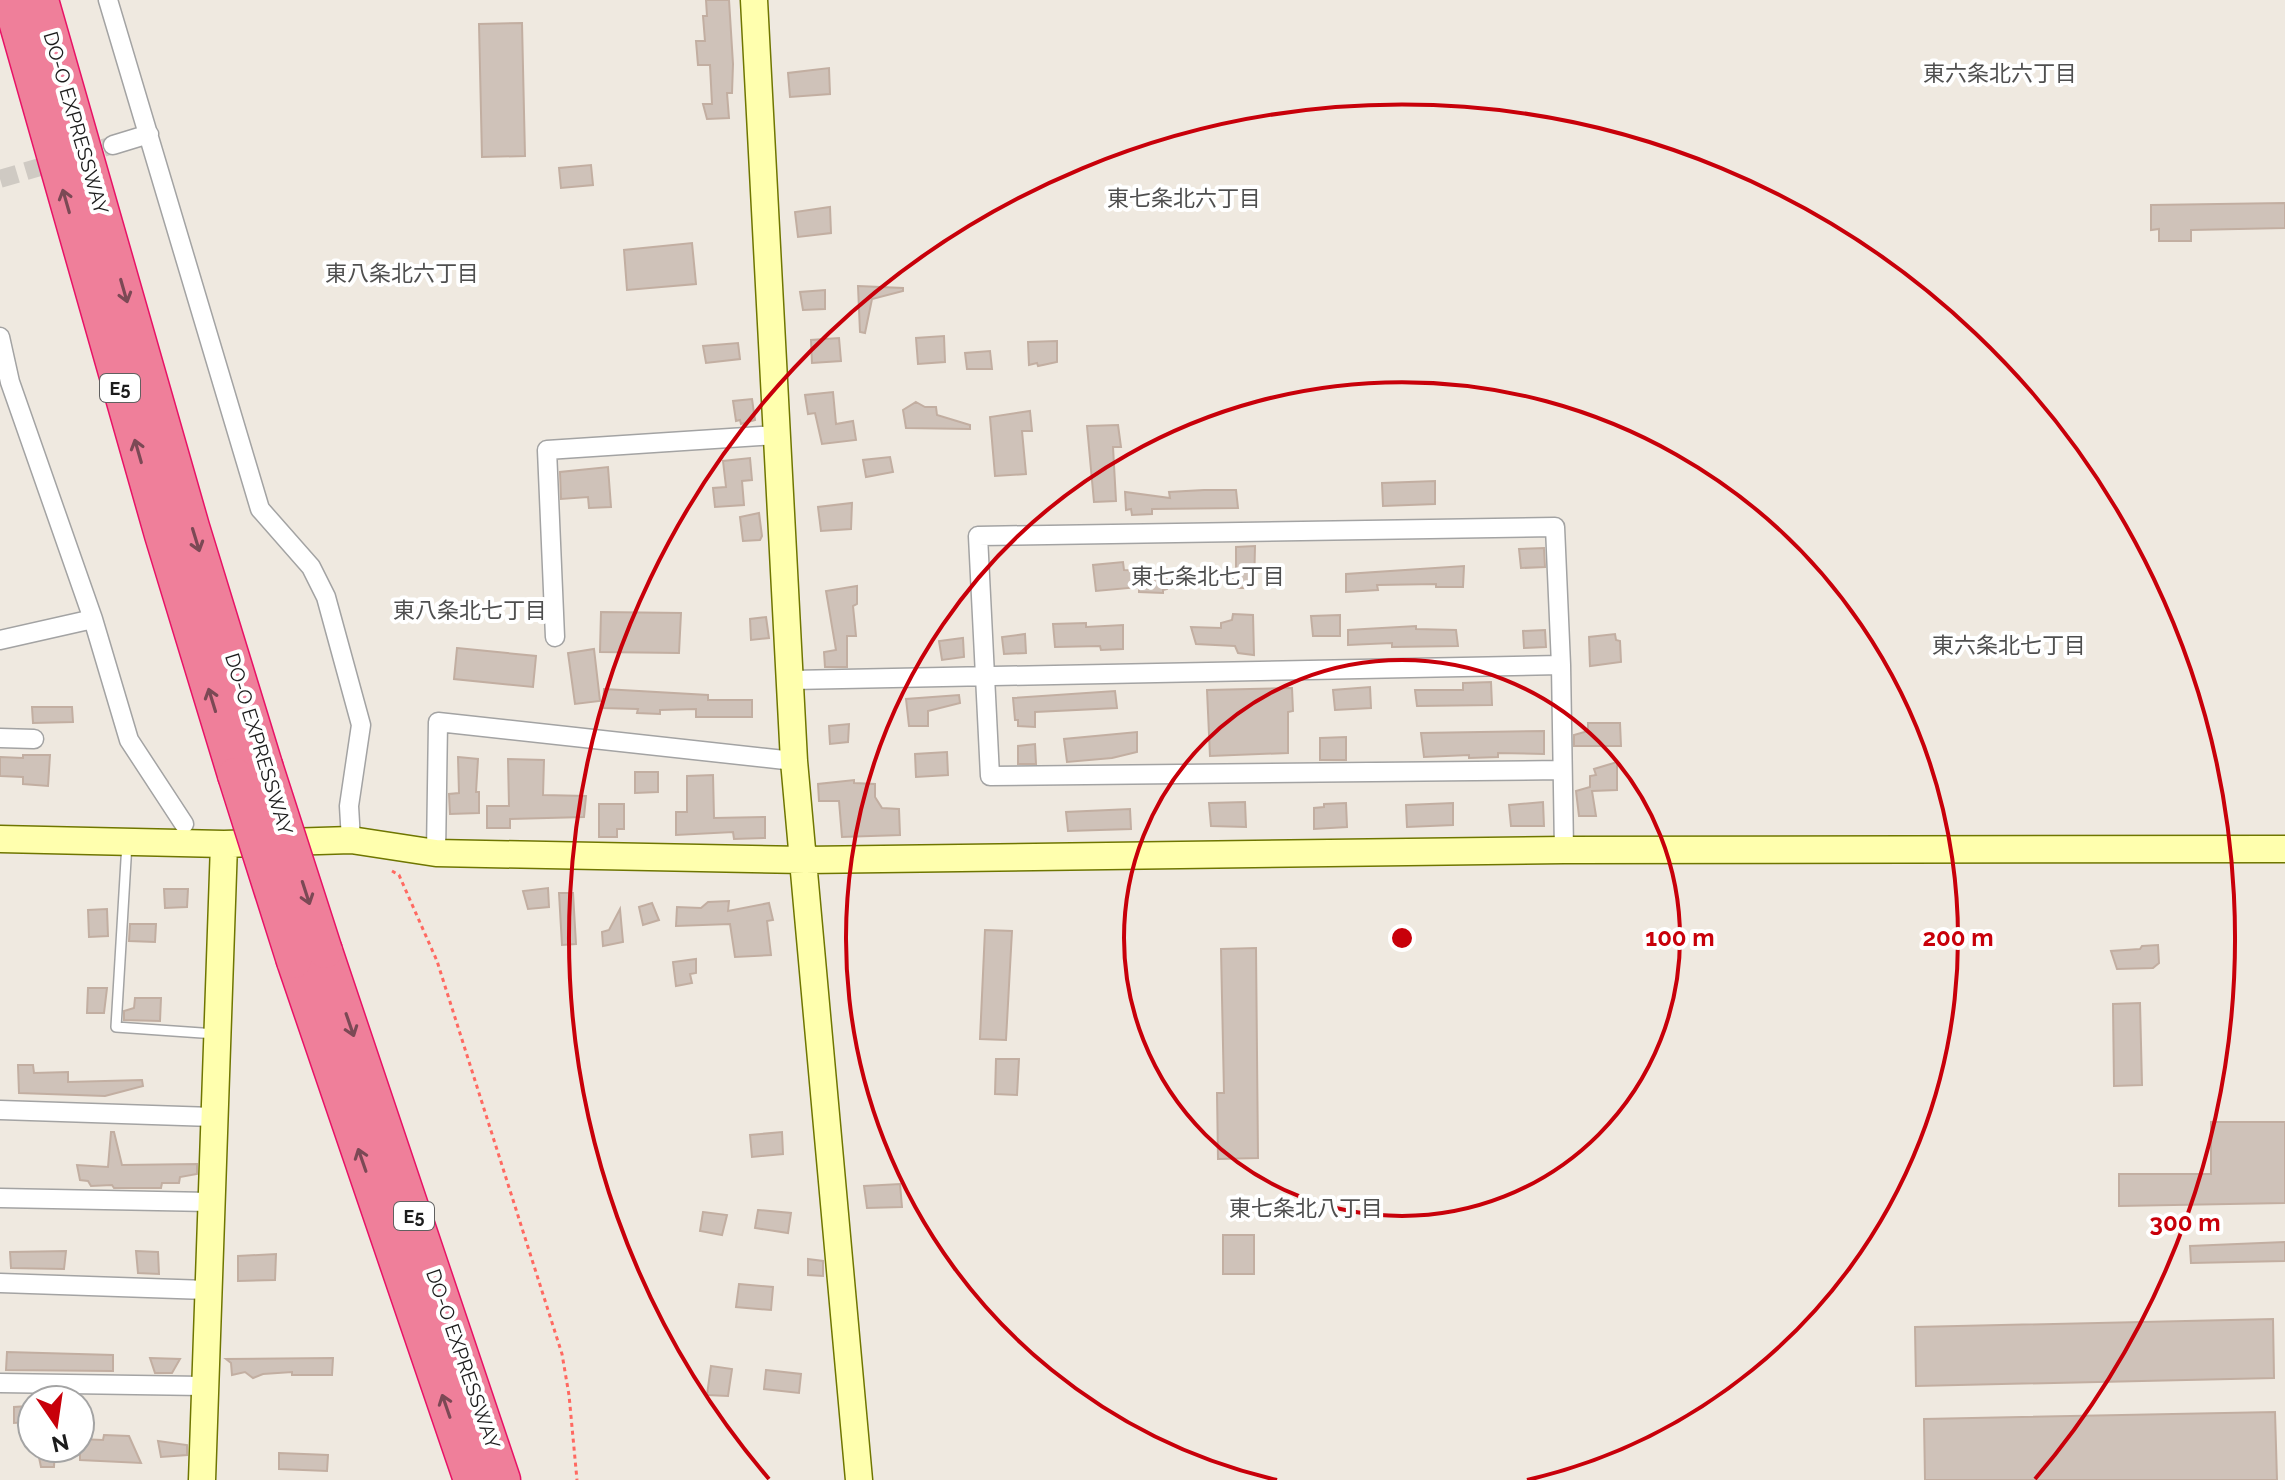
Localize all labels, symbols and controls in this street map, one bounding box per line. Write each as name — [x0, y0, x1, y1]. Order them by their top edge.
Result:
street label: DO-O EXPRESSWAY — [38, 29, 114, 217]
district label: 東六条北六丁目 — [1923, 60, 2077, 86]
district label: 東七条北六丁目 — [1107, 185, 1261, 211]
one-way arrow — [58, 188, 73, 214]
district label: 東八条北六丁目 — [325, 260, 479, 286]
one-way arrow — [117, 277, 132, 303]
road number: E5 — [100, 374, 140, 402]
one-way arrow — [129, 438, 144, 464]
one-way arrow — [189, 527, 204, 553]
district label: 東七条北七丁目 — [1131, 563, 1285, 589]
district label: 東八条北七丁目 — [393, 597, 547, 623]
district label: 東六条北七丁目 — [1932, 632, 2086, 658]
street label: DO-O EXPRESSWAY — [220, 650, 298, 838]
one-way arrow — [204, 688, 218, 713]
one-way arrow — [299, 880, 314, 905]
text: 100 m — [1645, 923, 1715, 952]
text: 200 m — [1922, 923, 1994, 952]
centre of rings — [1388, 924, 1416, 952]
one-way arrow — [343, 1013, 358, 1038]
one-way arrow — [353, 1148, 368, 1173]
district label: 東七条北八丁目 — [1229, 1195, 1383, 1221]
road number: E5 — [394, 1202, 434, 1230]
text: 300 m — [2150, 1208, 2220, 1237]
street label: DO-O EXPRESSWAY — [421, 1266, 505, 1452]
north arrow — [16, 1384, 96, 1464]
one-way arrow — [437, 1394, 452, 1419]
text: N — [49, 1429, 72, 1458]

